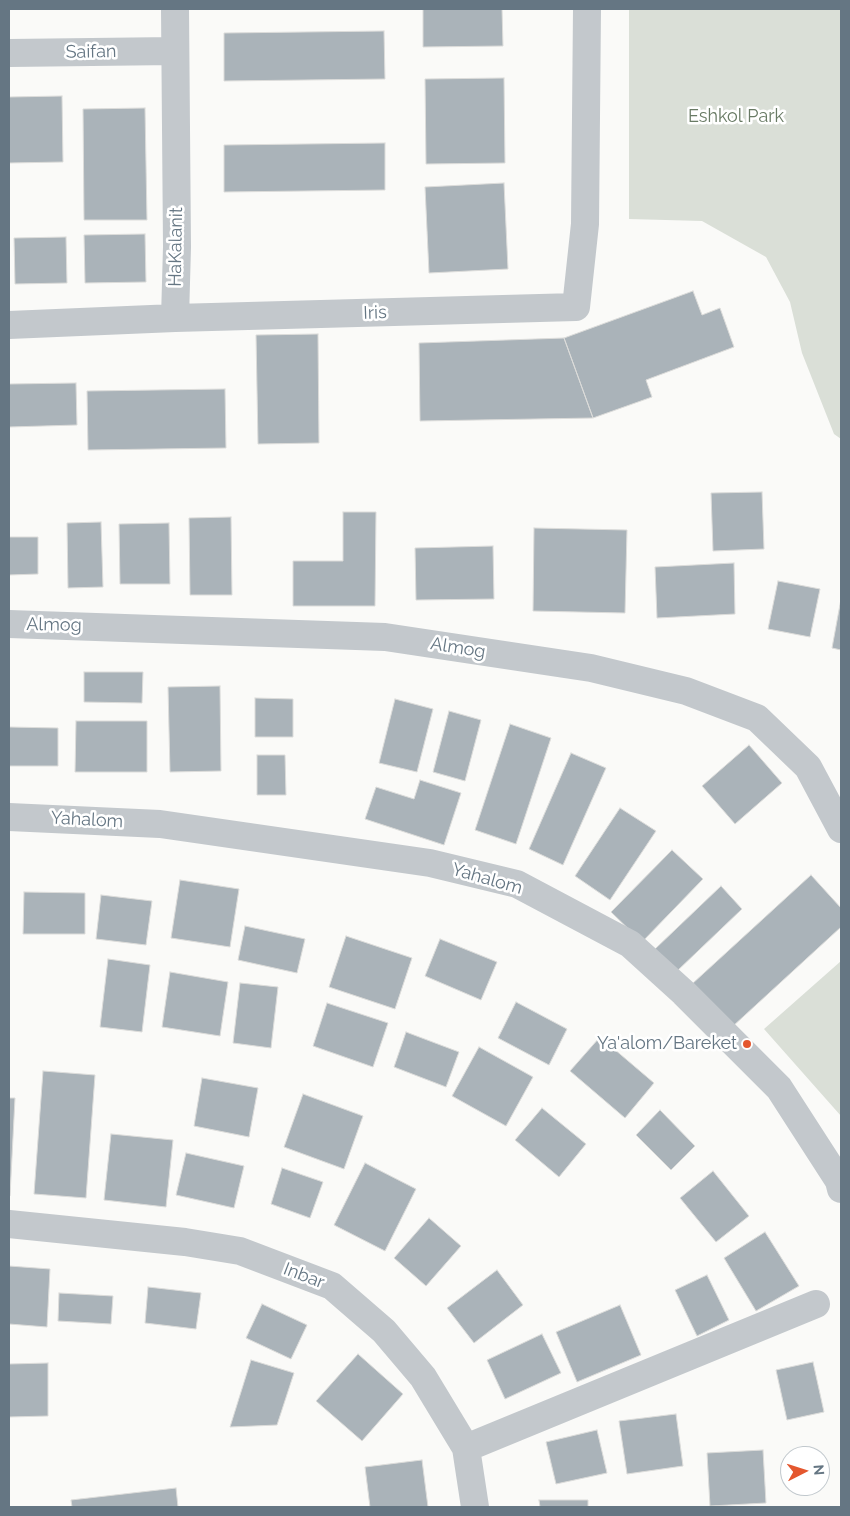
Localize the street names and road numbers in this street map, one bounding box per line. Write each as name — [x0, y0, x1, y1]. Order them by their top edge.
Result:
street label: Saifan — [65, 41, 117, 63]
street label: HaKalanit — [165, 207, 187, 287]
street label: Iris — [363, 302, 387, 324]
street label: Almog — [26, 614, 82, 636]
street label: Almog — [429, 633, 487, 663]
street label: Yahalom — [50, 807, 124, 833]
street label: Yahalom — [449, 859, 525, 899]
street label: Inbar — [280, 1258, 328, 1294]

